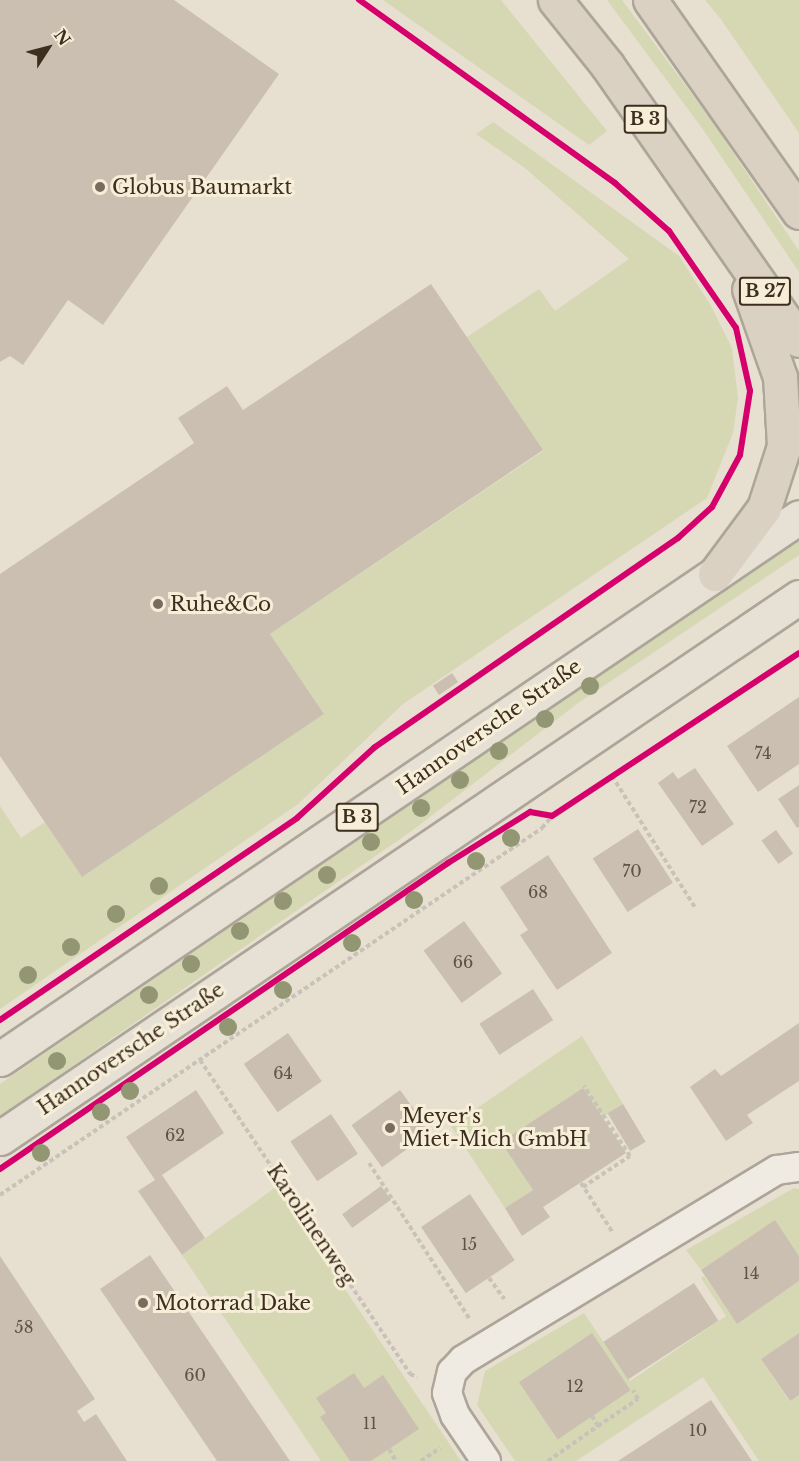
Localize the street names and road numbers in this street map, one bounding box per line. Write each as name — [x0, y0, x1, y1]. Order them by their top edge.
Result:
road number: B 3 — [622, 104, 668, 134]
road number: B 27 — [738, 276, 792, 306]
street label: Hannoversche Straße — [392, 654, 586, 800]
road number: B 3 — [334, 802, 380, 832]
street label: Hannoversche Straße — [33, 978, 229, 1120]
street label: Karolinenweg — [262, 1160, 360, 1290]

